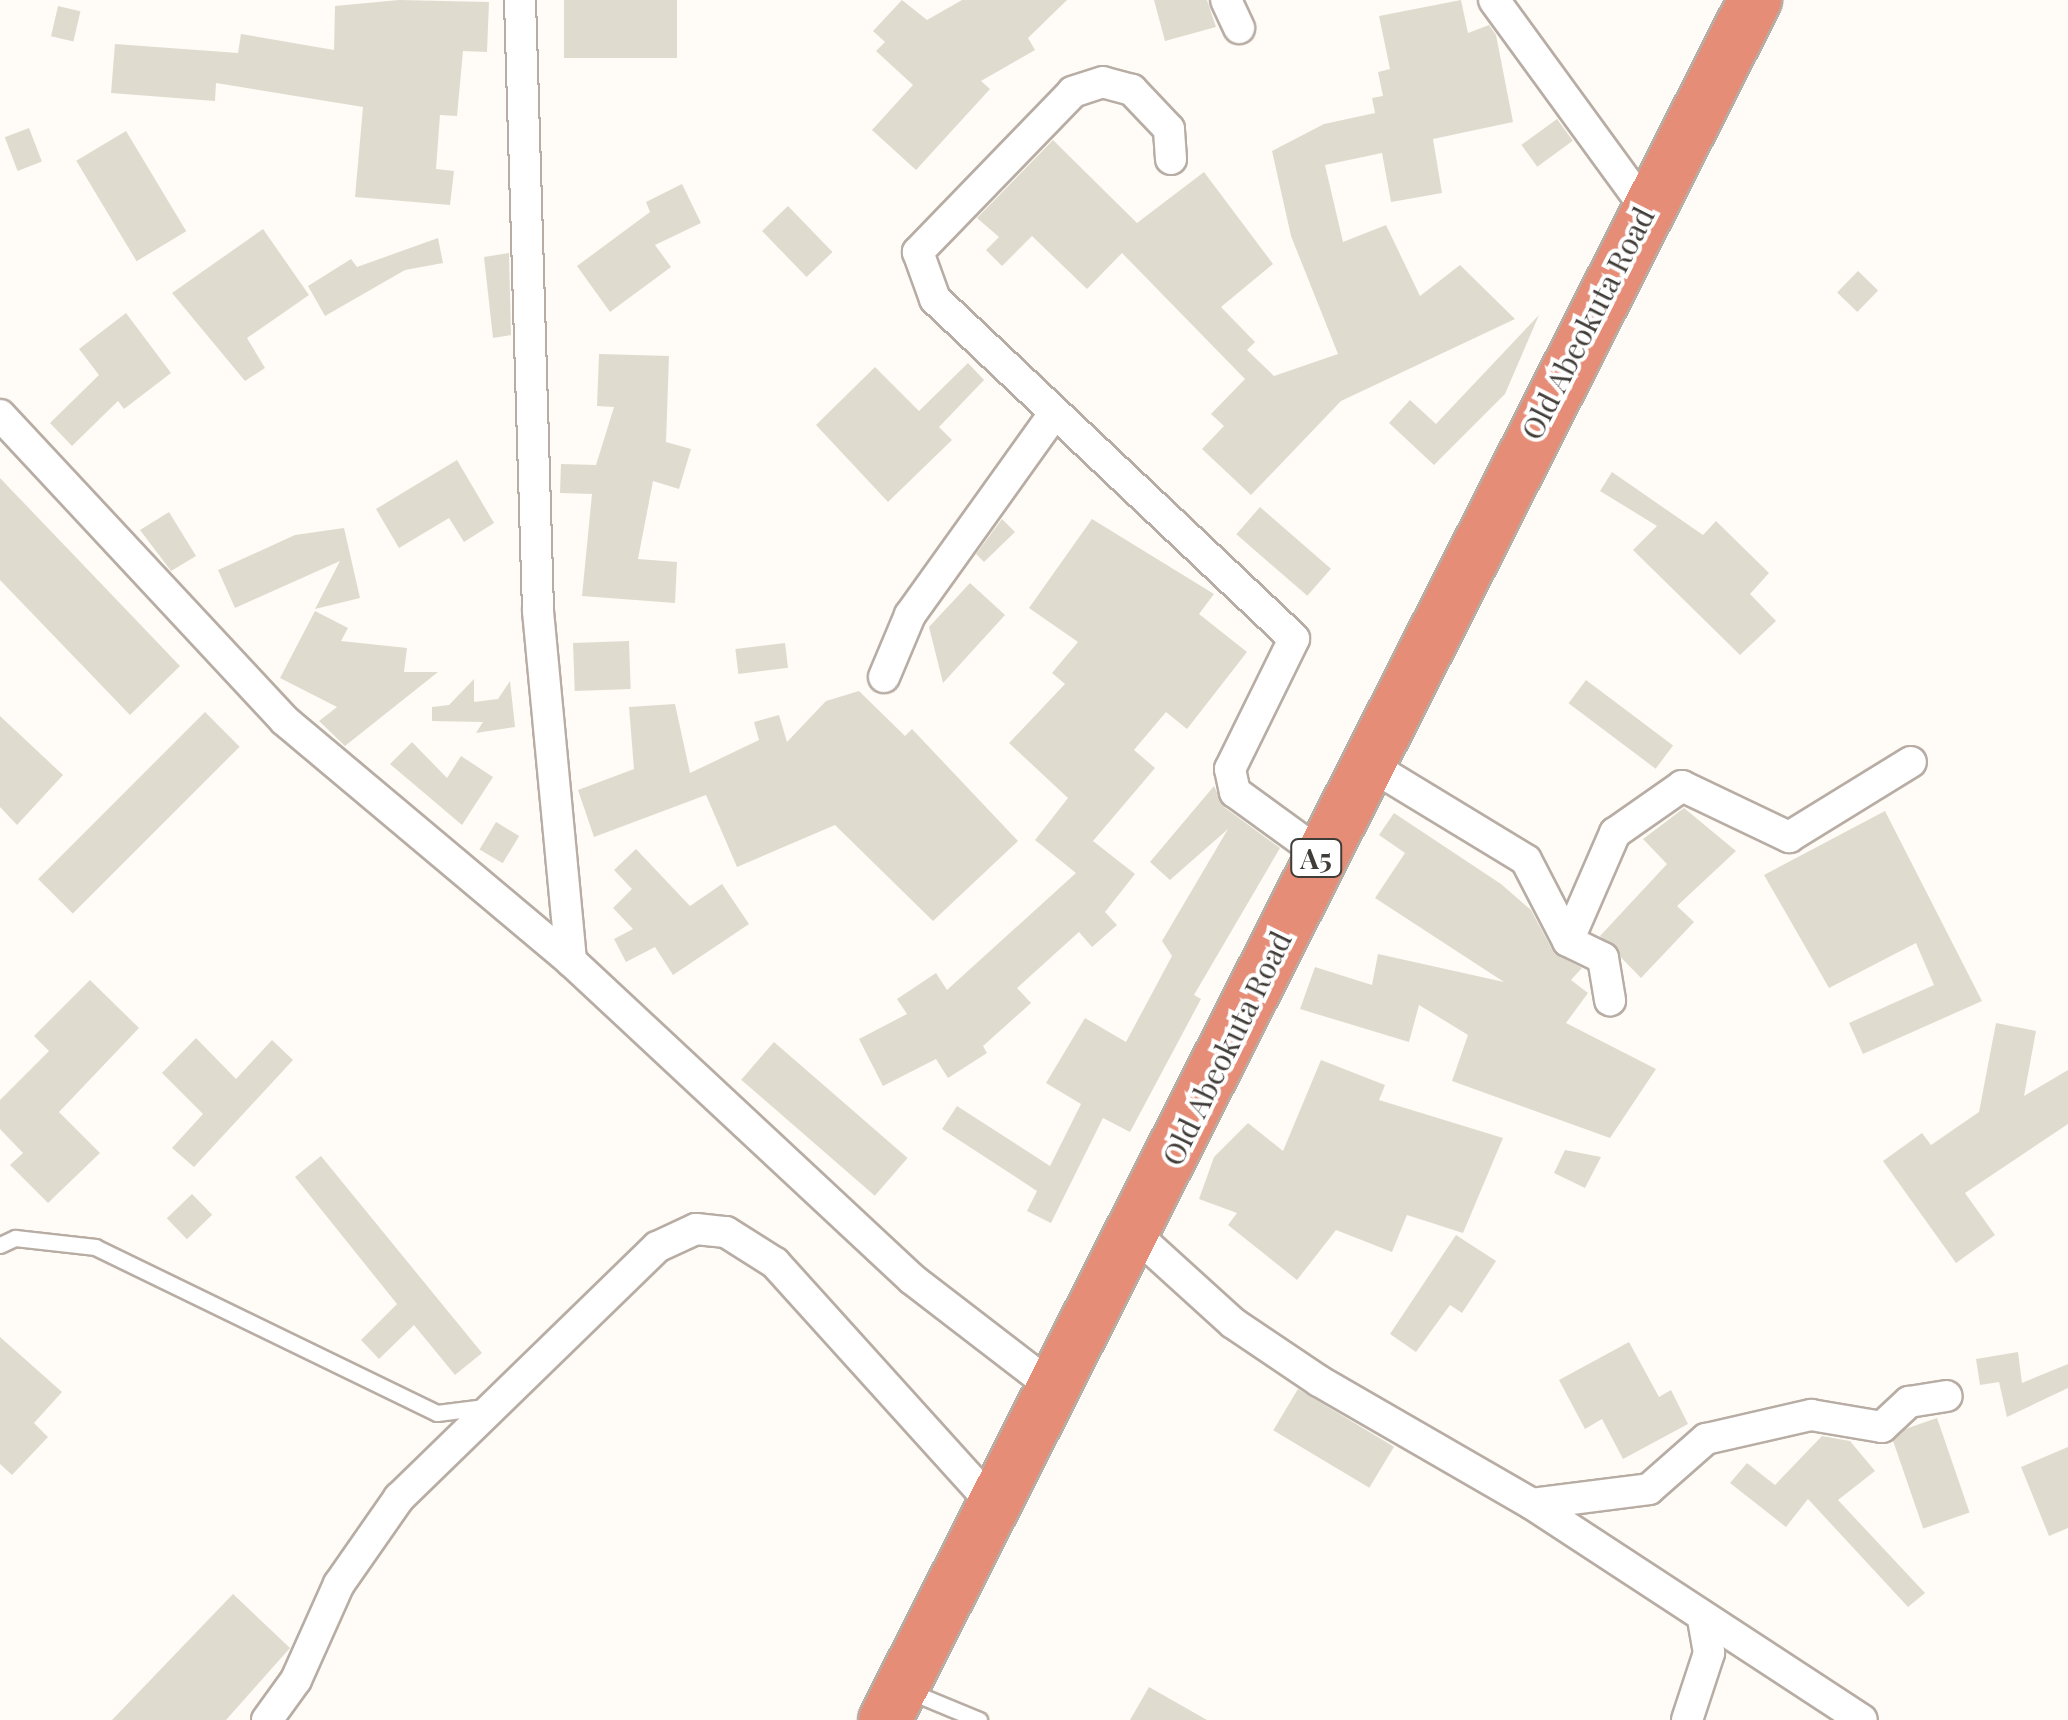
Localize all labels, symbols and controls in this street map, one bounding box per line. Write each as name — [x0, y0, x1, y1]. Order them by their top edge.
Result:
street label: Old Abeokuta Road — [1513, 200, 1661, 446]
road number: A5 — [1288, 835, 1344, 881]
street label: Old Abeokuta Road — [1153, 924, 1299, 1172]

